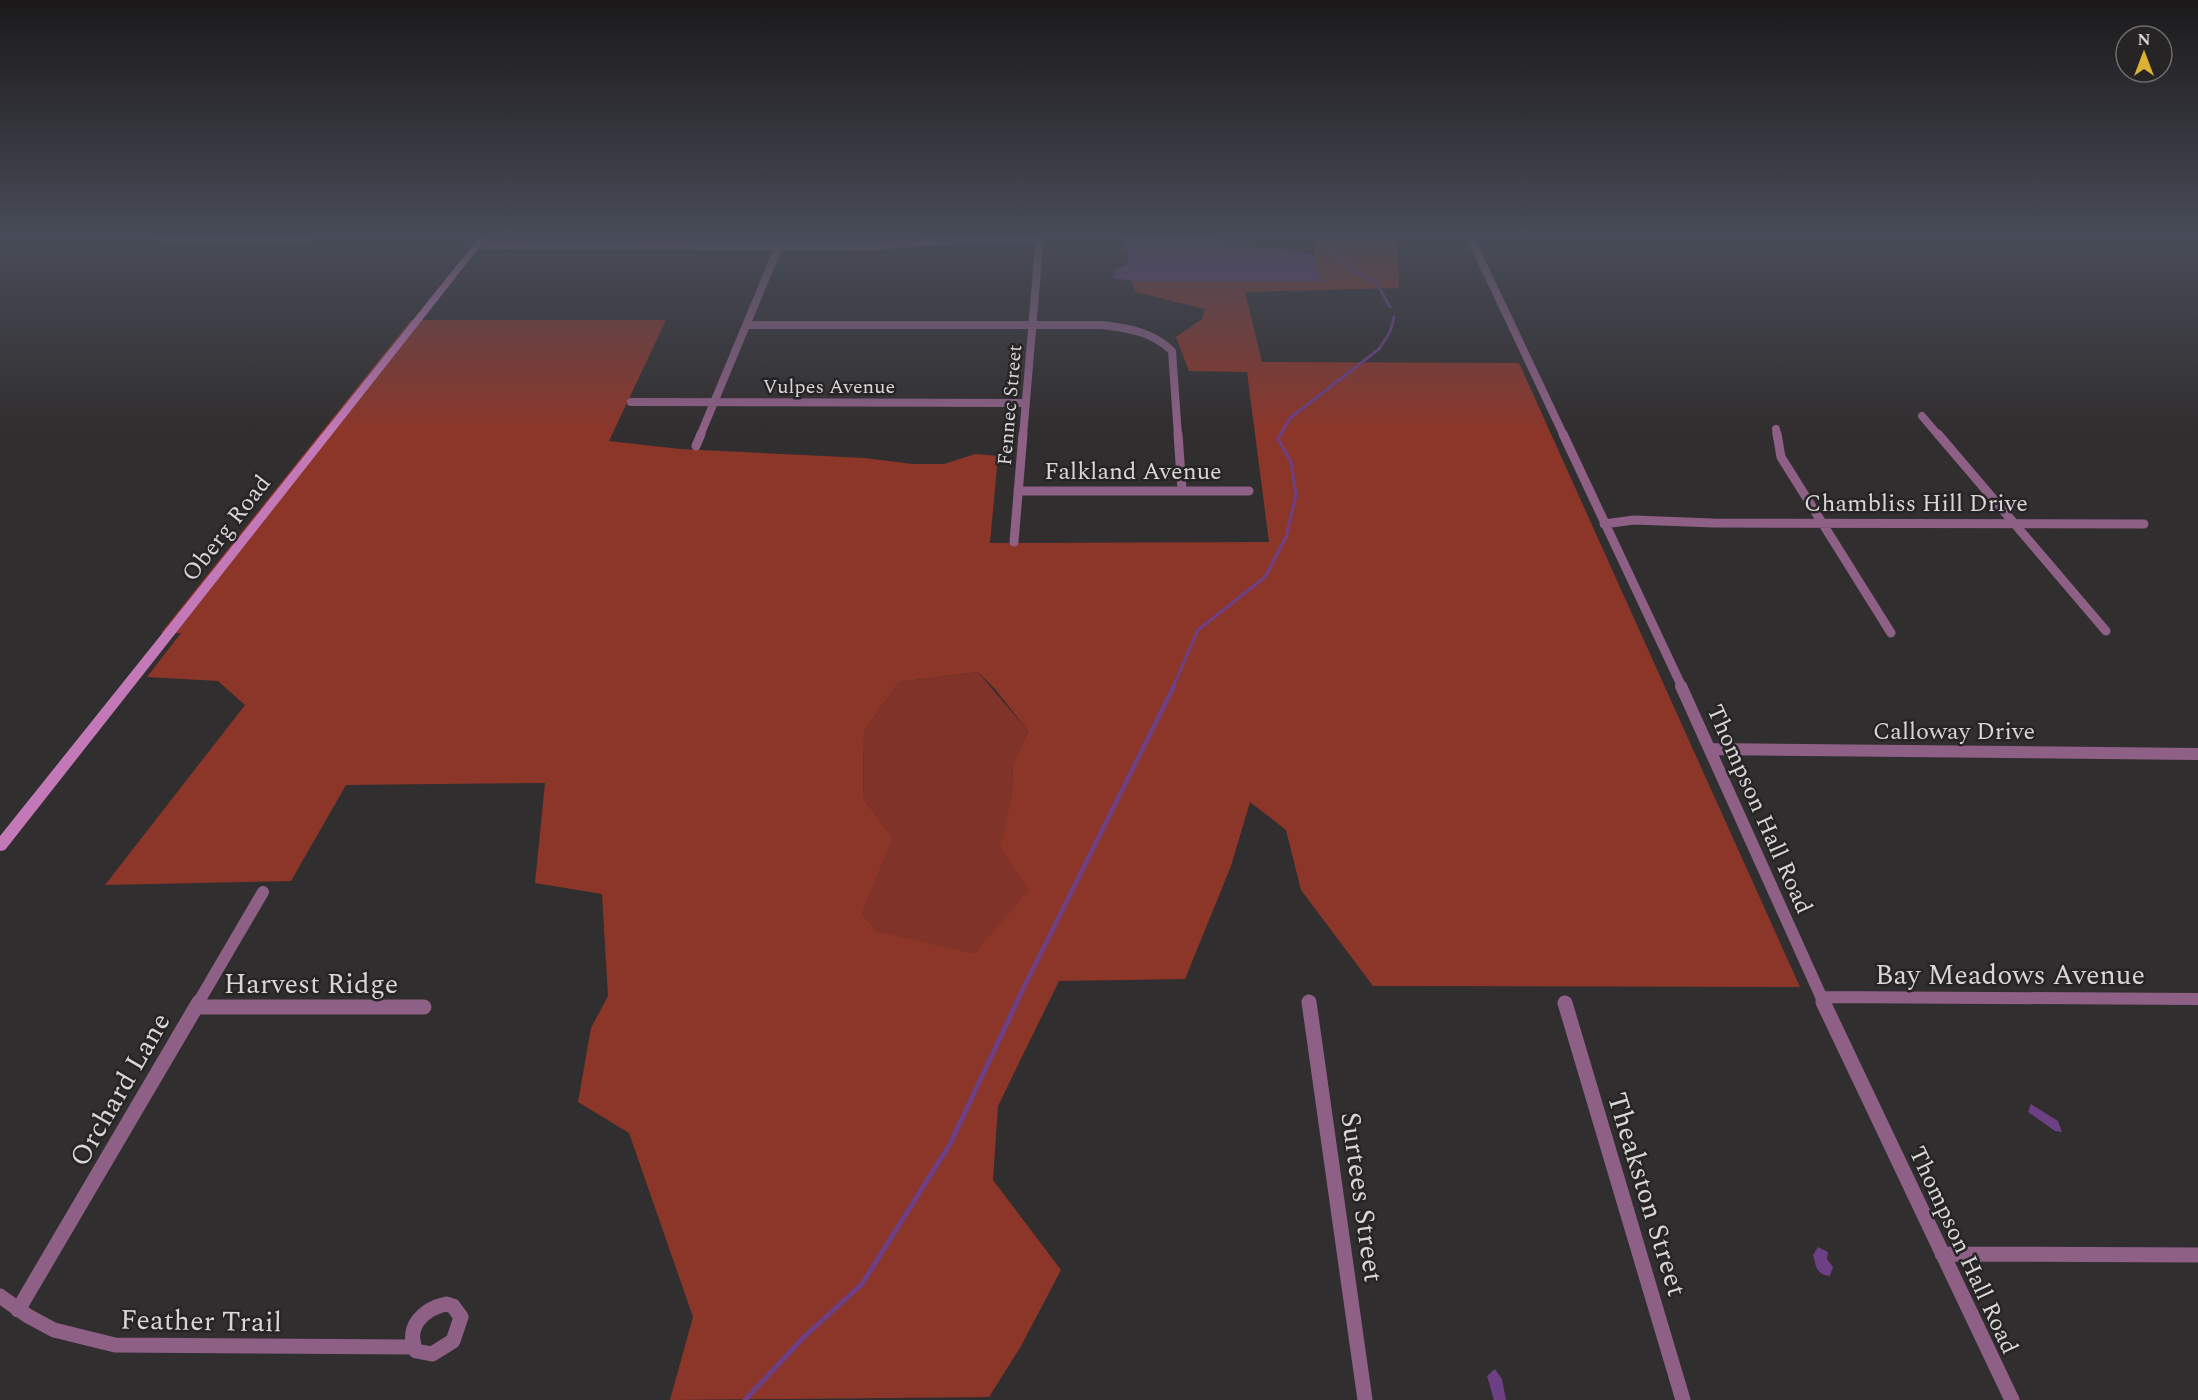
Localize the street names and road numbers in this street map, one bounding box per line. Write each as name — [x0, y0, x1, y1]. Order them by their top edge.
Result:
street label: Fennec Street — [990, 343, 1030, 467]
street label: Vulpes Avenue — [763, 372, 895, 402]
street label: Falkland Avenue — [1044, 454, 1222, 490]
street label: Oberg Road — [173, 467, 280, 590]
street label: Chambliss Hill Drive — [1804, 486, 2028, 522]
street label: Thompson Hall Road — [1697, 699, 1821, 920]
street label: Calloway Drive — [1873, 714, 2035, 750]
street label: Bay Meadows Avenue — [1875, 954, 2145, 997]
street label: Harvest Ridge — [224, 963, 398, 1006]
street label: Orchard Lane — [59, 1005, 182, 1175]
street label: Theakston Street — [1595, 1087, 1698, 1302]
street label: Surtees Street — [1328, 1109, 1395, 1285]
street label: Thompson Hall Road — [1899, 1140, 2027, 1360]
street label: Feather Trail — [120, 1299, 282, 1344]

